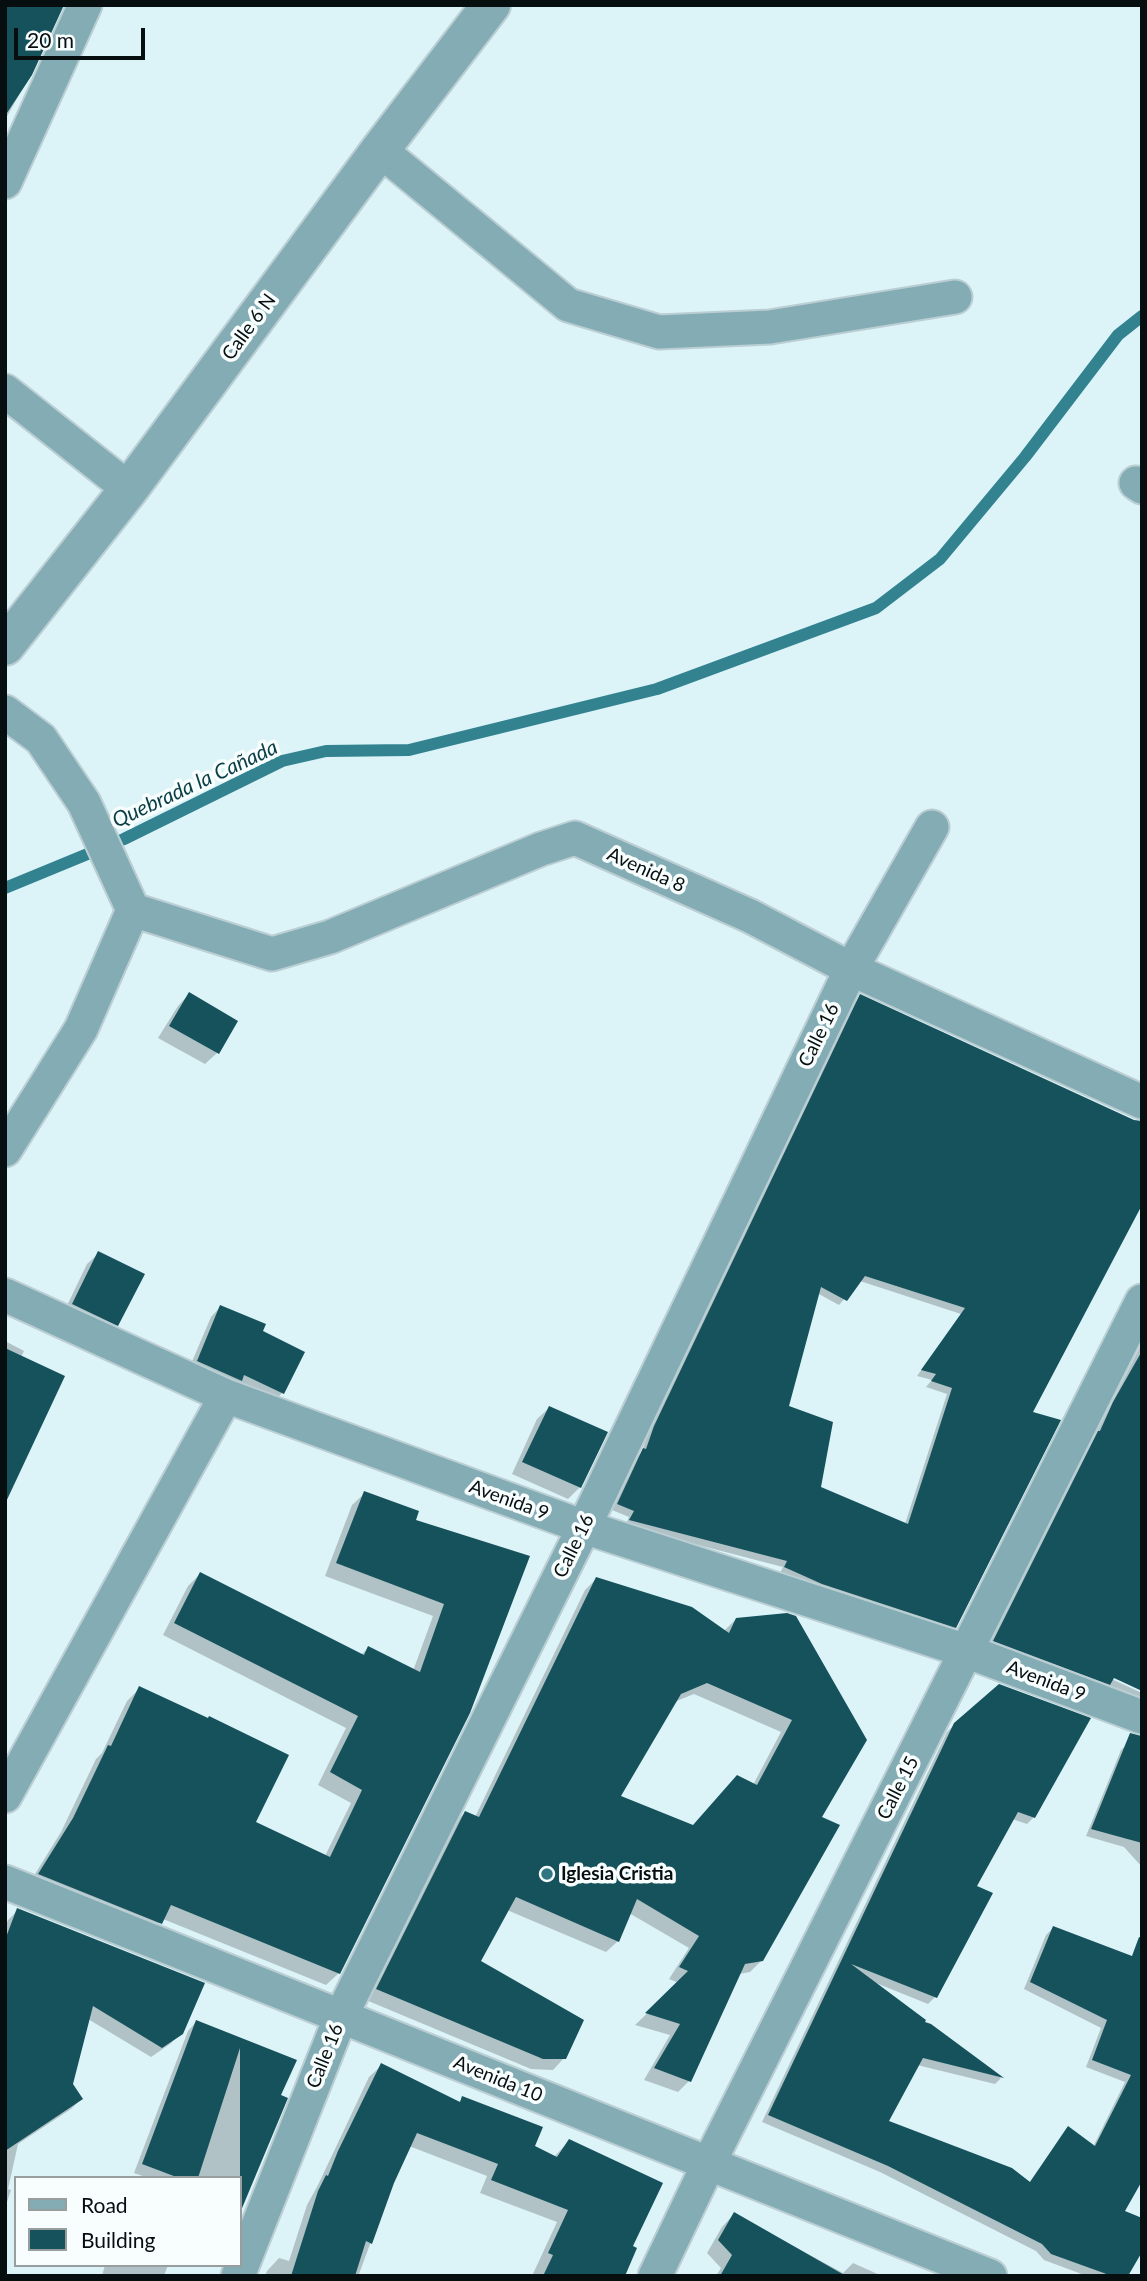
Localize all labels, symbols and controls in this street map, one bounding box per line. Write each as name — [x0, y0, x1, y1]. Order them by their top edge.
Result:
scale bar — [18, 14, 149, 58]
text: 20 m — [27, 27, 74, 52]
street label: Calle 6 N — [217, 289, 281, 365]
water label: Quebrada la Cañada — [108, 735, 282, 833]
street label: Avenida 8 — [604, 843, 688, 897]
street label: Calle 16 — [794, 999, 844, 1071]
street label: Avenida 9 — [466, 1475, 552, 1525]
street label: Calle 16 — [549, 1510, 599, 1582]
street label: Avenida 9 — [1003, 1656, 1089, 1706]
street label: Calle 15 — [872, 1753, 924, 1823]
place label: Iglesia Cristia — [561, 1863, 673, 1885]
marker: Iglesia Cristia — [539, 1866, 555, 1882]
street label: Calle 16 — [302, 2020, 348, 2092]
street label: Avenida 10 — [450, 2051, 546, 2107]
legend — [14, 2176, 242, 2267]
text: Road — [81, 2192, 128, 2217]
text: Building — [81, 2227, 156, 2252]

